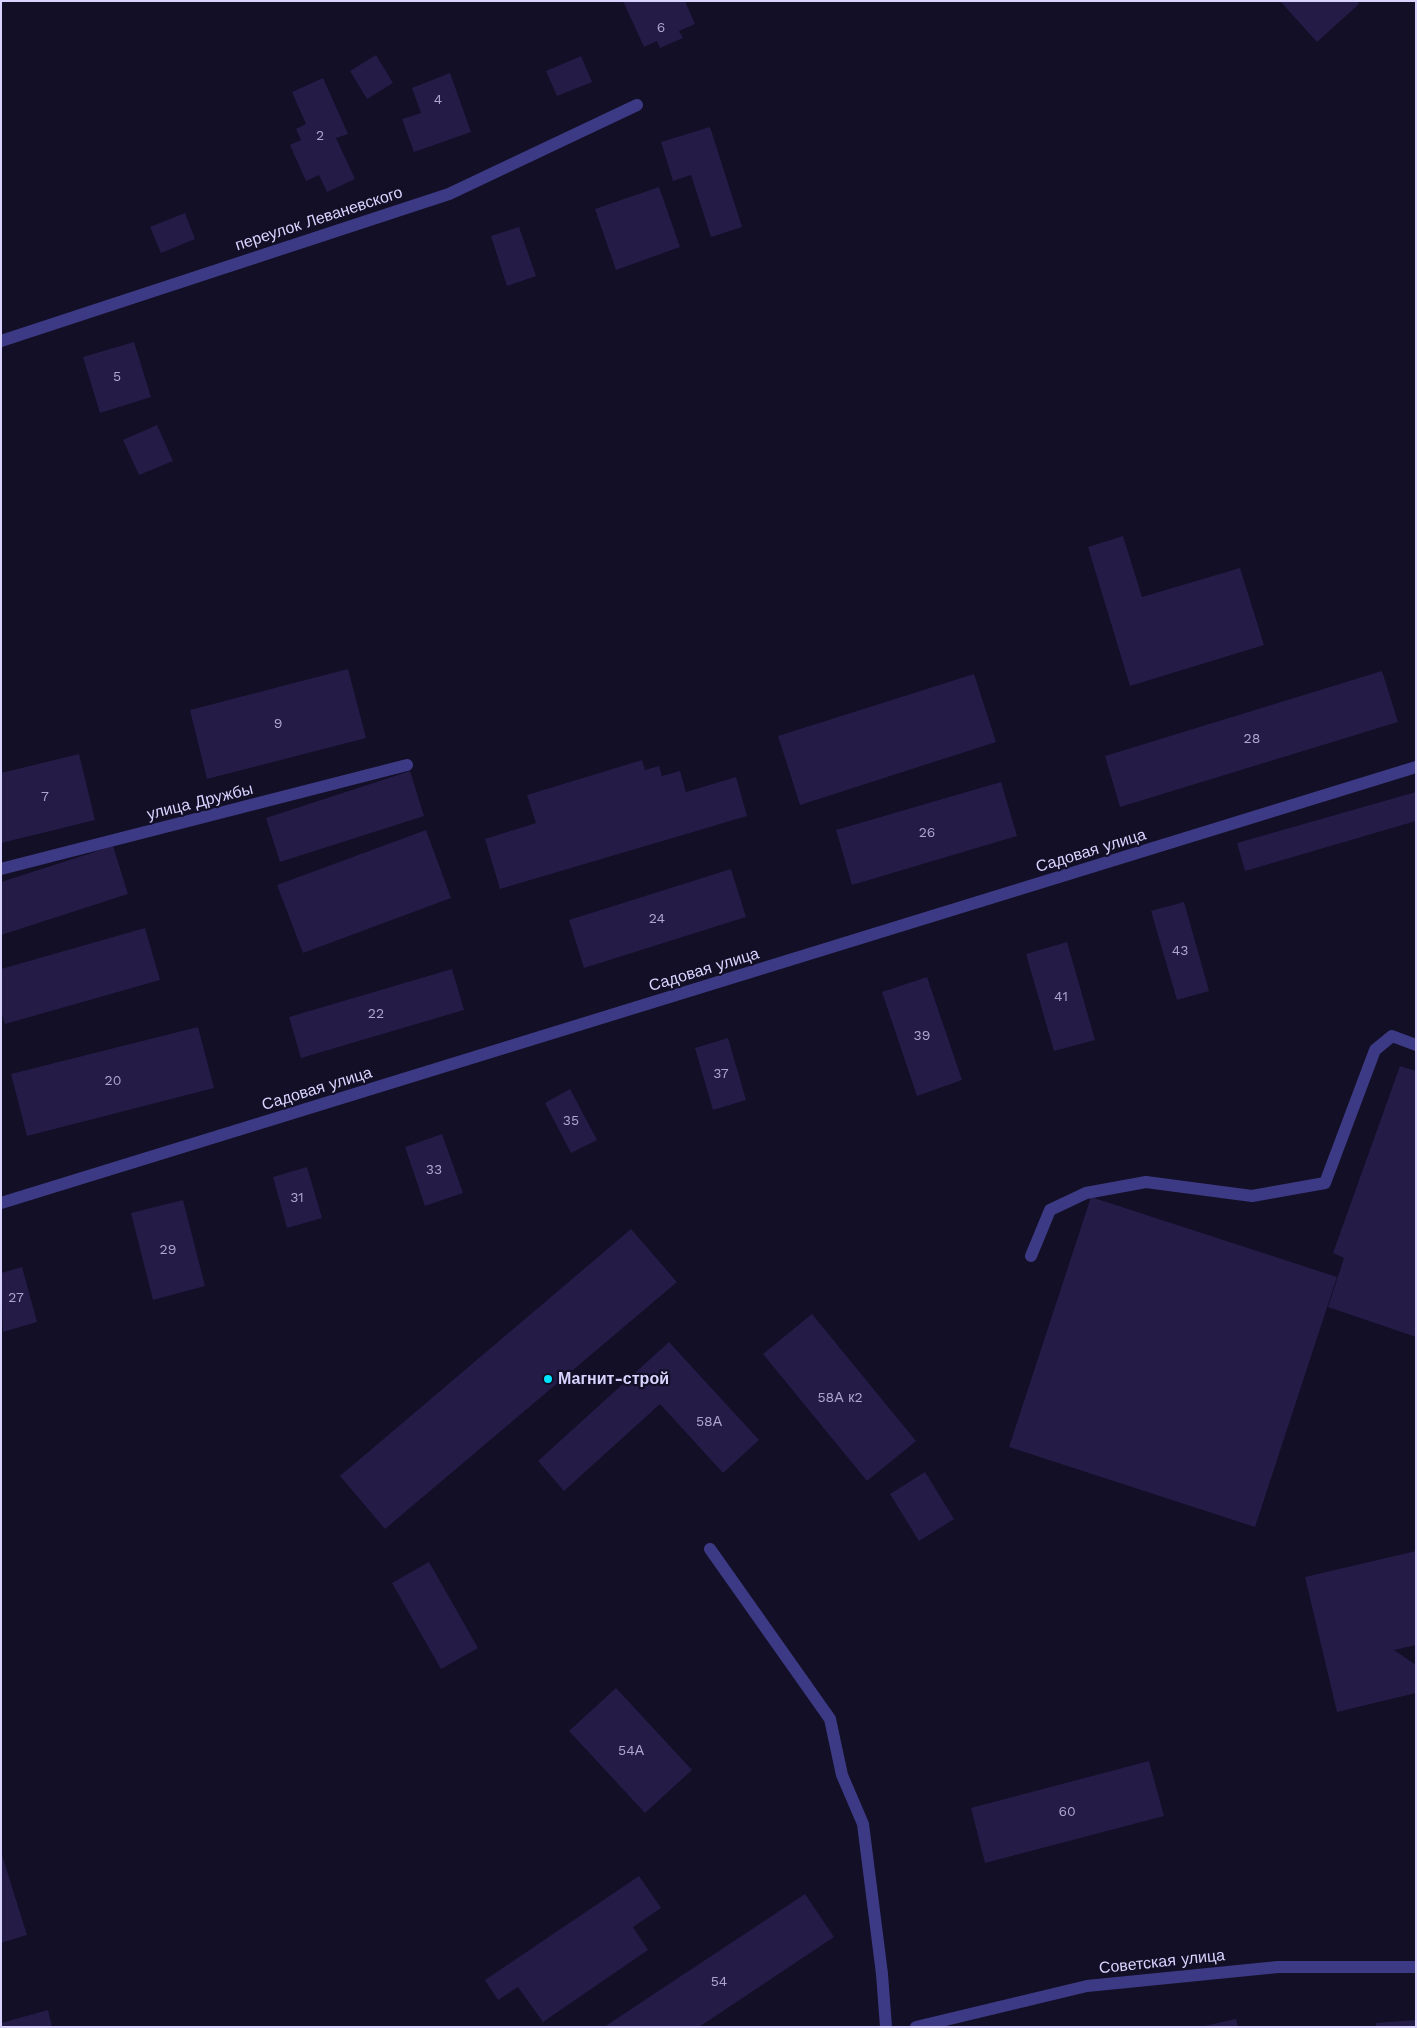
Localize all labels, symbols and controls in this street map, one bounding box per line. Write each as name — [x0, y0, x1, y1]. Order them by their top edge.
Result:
house number: 6 — [657, 20, 665, 36]
house number: 4 — [434, 92, 442, 108]
house number: 2 — [316, 128, 324, 144]
street label: переулок Леваневского — [233, 183, 405, 255]
house number: 5 — [113, 369, 121, 385]
house number: 9 — [274, 716, 282, 732]
house number: 28 — [1244, 731, 1260, 747]
street label: улица Дружбы — [145, 780, 255, 824]
house number: 7 — [41, 789, 49, 805]
house number: 26 — [919, 825, 935, 841]
street label: Садовая улица — [1034, 825, 1148, 877]
house number: 24 — [649, 911, 665, 927]
house number: 43 — [1172, 943, 1188, 959]
street label: Садовая улица — [647, 944, 761, 996]
house number: 41 — [1054, 989, 1068, 1005]
house number: 22 — [368, 1006, 384, 1022]
house number: 39 — [914, 1028, 930, 1044]
street label: Садовая улица — [260, 1063, 374, 1115]
house number: 37 — [713, 1066, 729, 1082]
house number: 20 — [105, 1073, 121, 1089]
house number: 35 — [563, 1113, 579, 1129]
house number: 33 — [426, 1162, 442, 1178]
house number: 31 — [290, 1190, 304, 1206]
house number: 29 — [160, 1242, 176, 1258]
house number: 27 — [8, 1290, 24, 1306]
place label: Магнит-строй — [558, 1369, 669, 1389]
marker: Магнит-строй — [542, 1373, 554, 1385]
house number: 58А к2 — [817, 1390, 863, 1406]
house number: 58А — [696, 1414, 722, 1430]
house number: 54А — [618, 1743, 644, 1759]
house number: 60 — [1058, 1804, 1076, 1820]
street label: Советская улица — [1098, 1946, 1226, 1978]
house number: 54 — [711, 1974, 727, 1990]

